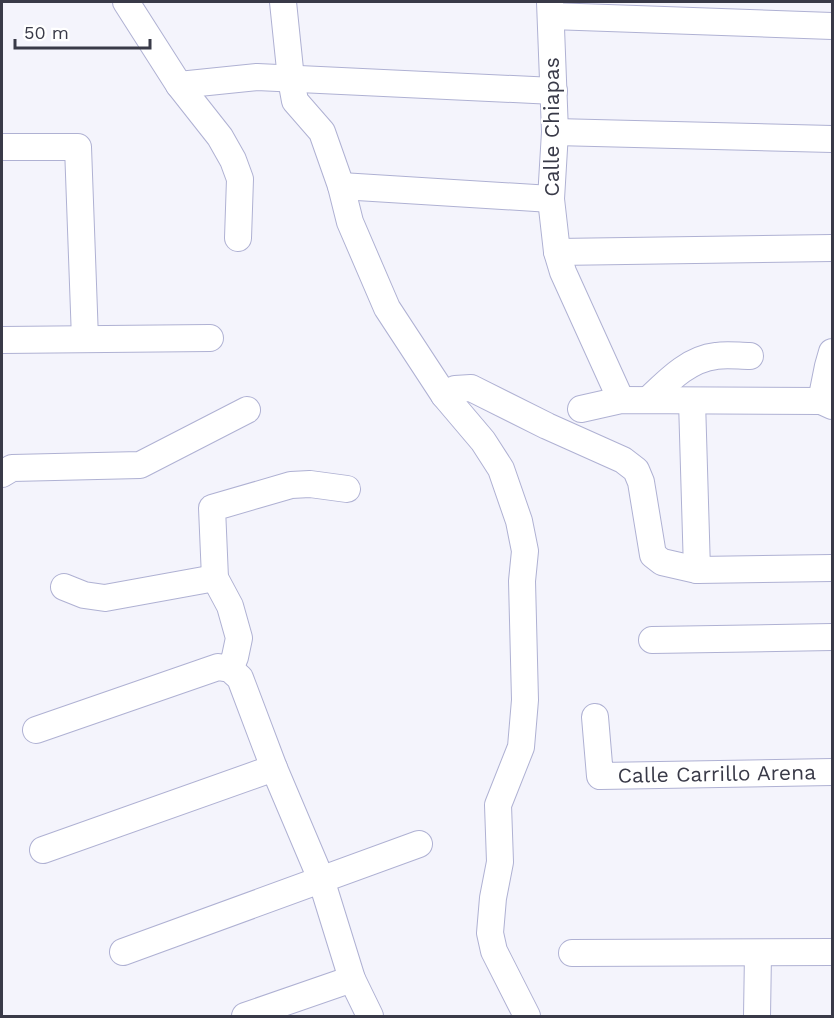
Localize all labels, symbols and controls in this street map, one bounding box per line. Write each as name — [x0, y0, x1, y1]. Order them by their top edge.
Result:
scale bar — [15, 12, 150, 50]
text: 50 m — [24, 22, 69, 43]
street label: Calle Chiapas — [539, 57, 564, 197]
street label: Calle Carrillo Arena — [617, 759, 816, 788]

